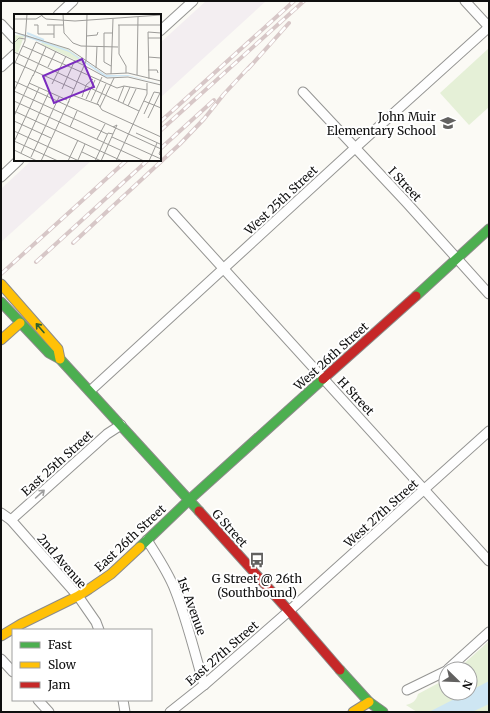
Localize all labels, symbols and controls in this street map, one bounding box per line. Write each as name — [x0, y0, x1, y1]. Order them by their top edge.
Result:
inset map — [14, 14, 161, 161]
place label: John Muir Elementary School — [327, 109, 437, 138]
school or university icon: John Muir Elementary School — [439, 114, 457, 132]
street label: West 25th Street — [241, 162, 321, 238]
street label: I Street — [385, 164, 425, 205]
street label: West 26th Street — [290, 318, 372, 394]
one-way arrow — [35, 322, 44, 333]
street label: H Street — [335, 374, 378, 418]
street label: East 25th Street — [18, 427, 96, 499]
street label: West 27th Street — [340, 476, 421, 551]
one-way arrow — [35, 489, 45, 499]
street label: East 26th Street — [91, 501, 169, 575]
street label: G Street — [209, 506, 251, 550]
street label: 2nd Avenue — [34, 531, 90, 591]
bus stop icon: G Street @ 26th (Southbound) — [248, 551, 266, 569]
place label: G Street @ 26th (Southbound) — [212, 571, 302, 600]
street label: 1st Avenue — [175, 575, 209, 637]
street label: East 27th Street — [183, 617, 262, 689]
legend — [12, 629, 152, 701]
text: Fast — [48, 637, 72, 652]
text: Slow — [48, 657, 77, 672]
north arrow — [438, 661, 478, 701]
text: Jam — [47, 677, 71, 692]
text: N — [459, 678, 475, 692]

